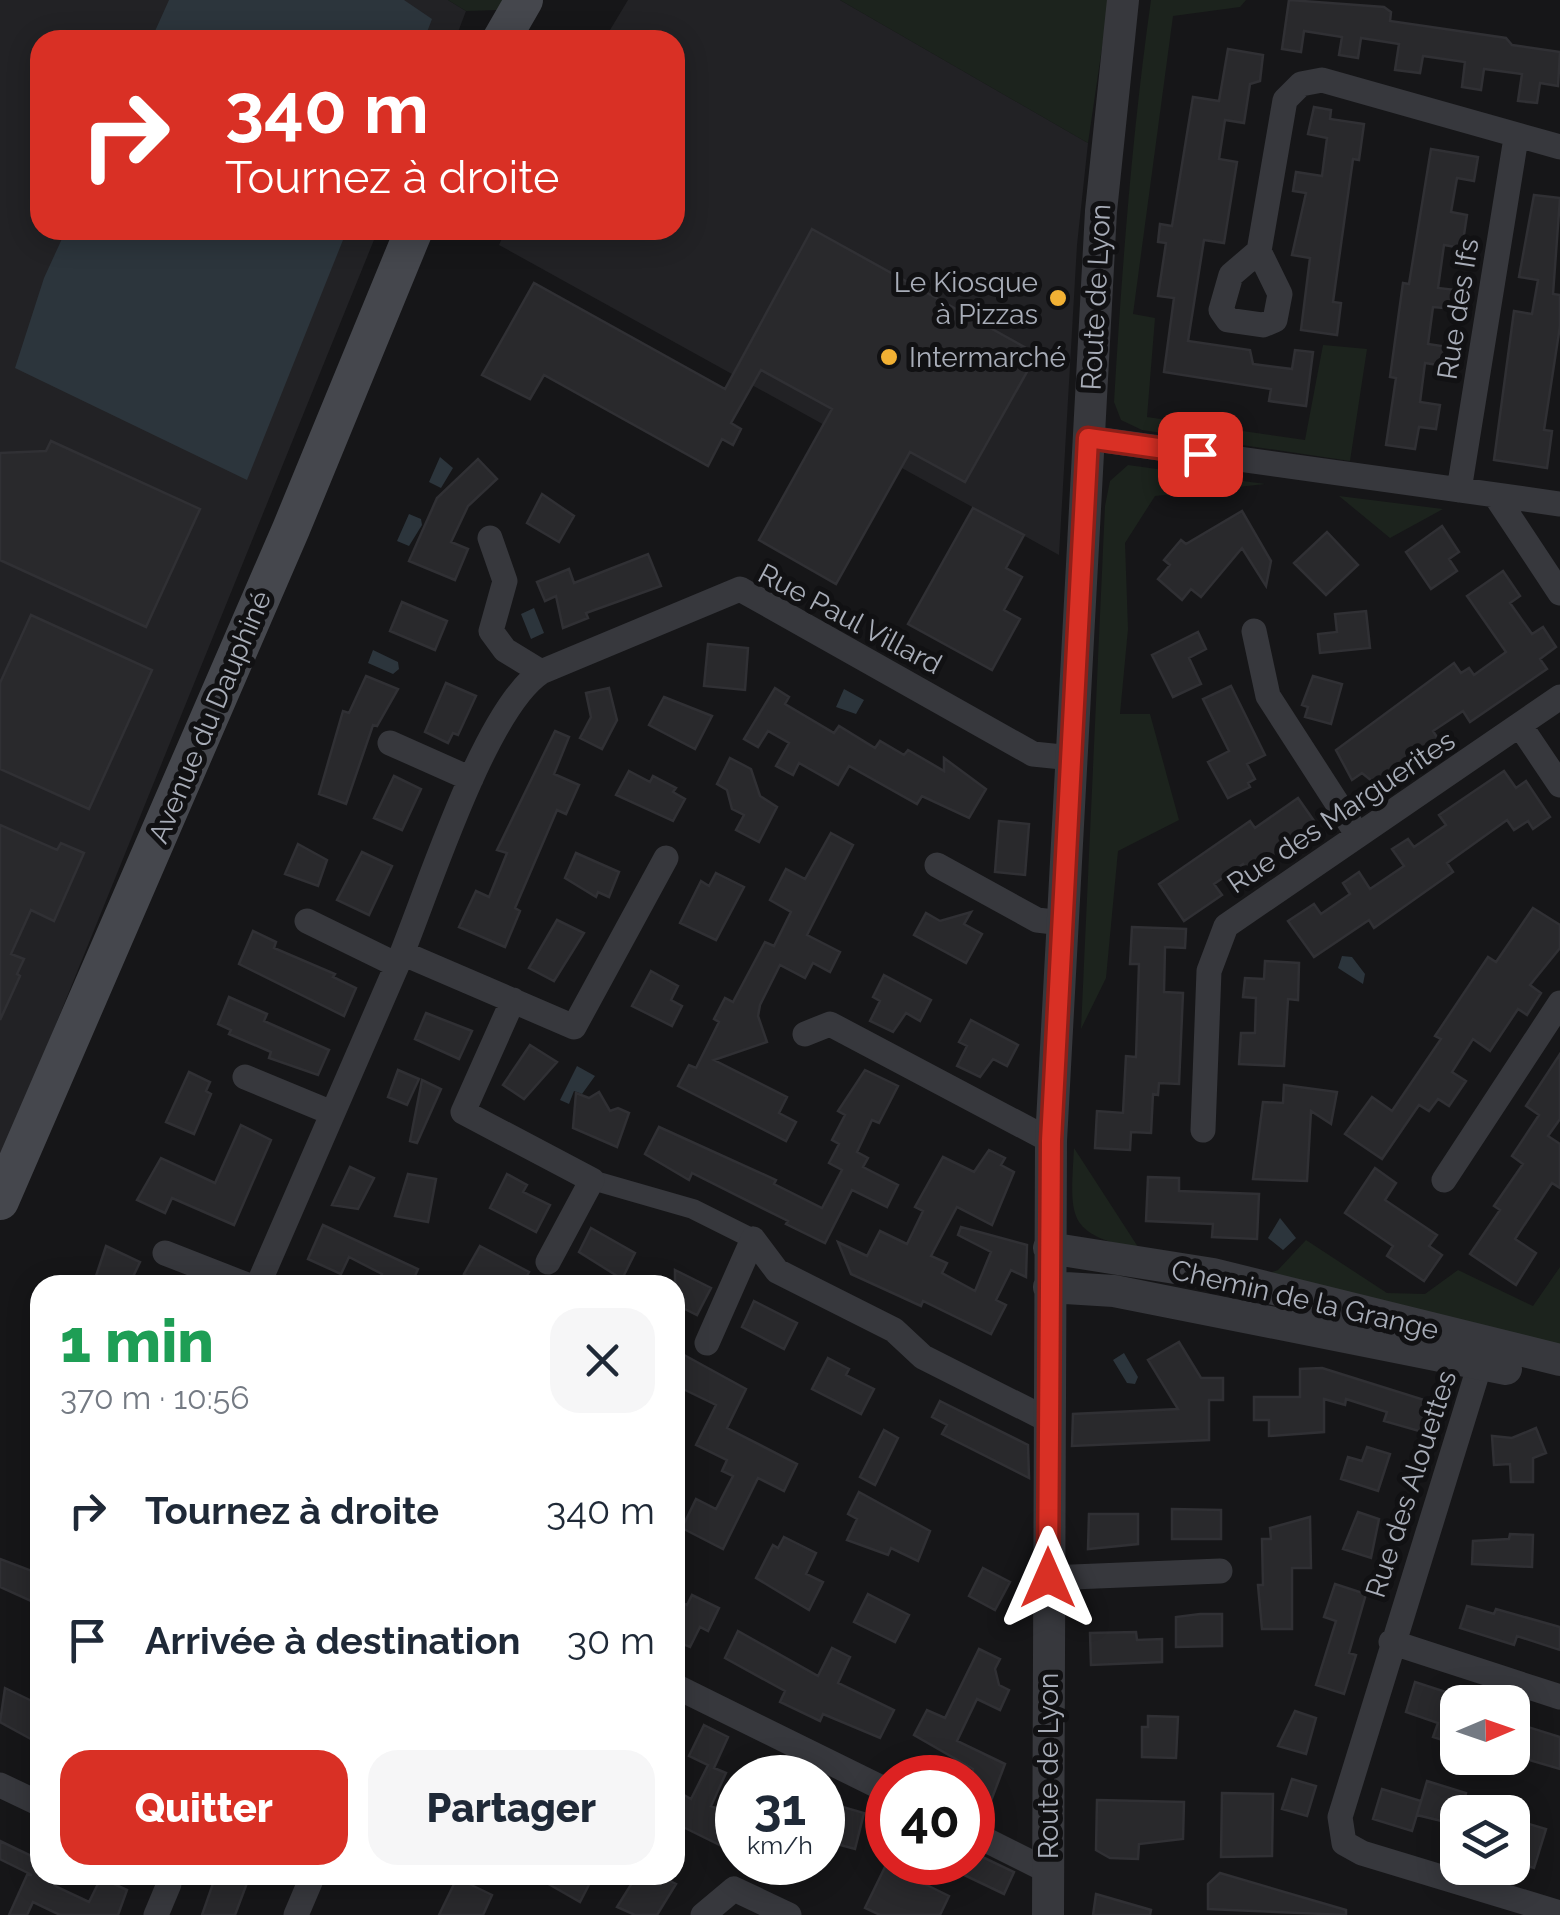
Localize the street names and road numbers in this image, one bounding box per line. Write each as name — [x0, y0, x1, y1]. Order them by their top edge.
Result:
street label: Route de Lyon — [1075, 203, 1117, 391]
street label: Rue des Ifs — [1431, 236, 1485, 382]
street label: Rue Paul Villard — [753, 557, 947, 681]
street label: Avenue du Dauphiné — [142, 586, 278, 848]
street label: Rue des Marguerites — [1221, 724, 1461, 900]
street label: Chemin de la Grange — [1168, 1253, 1442, 1347]
street label: Rue des Alouettes — [1359, 1366, 1463, 1602]
street label: Route de Lyon — [1032, 1673, 1065, 1859]

